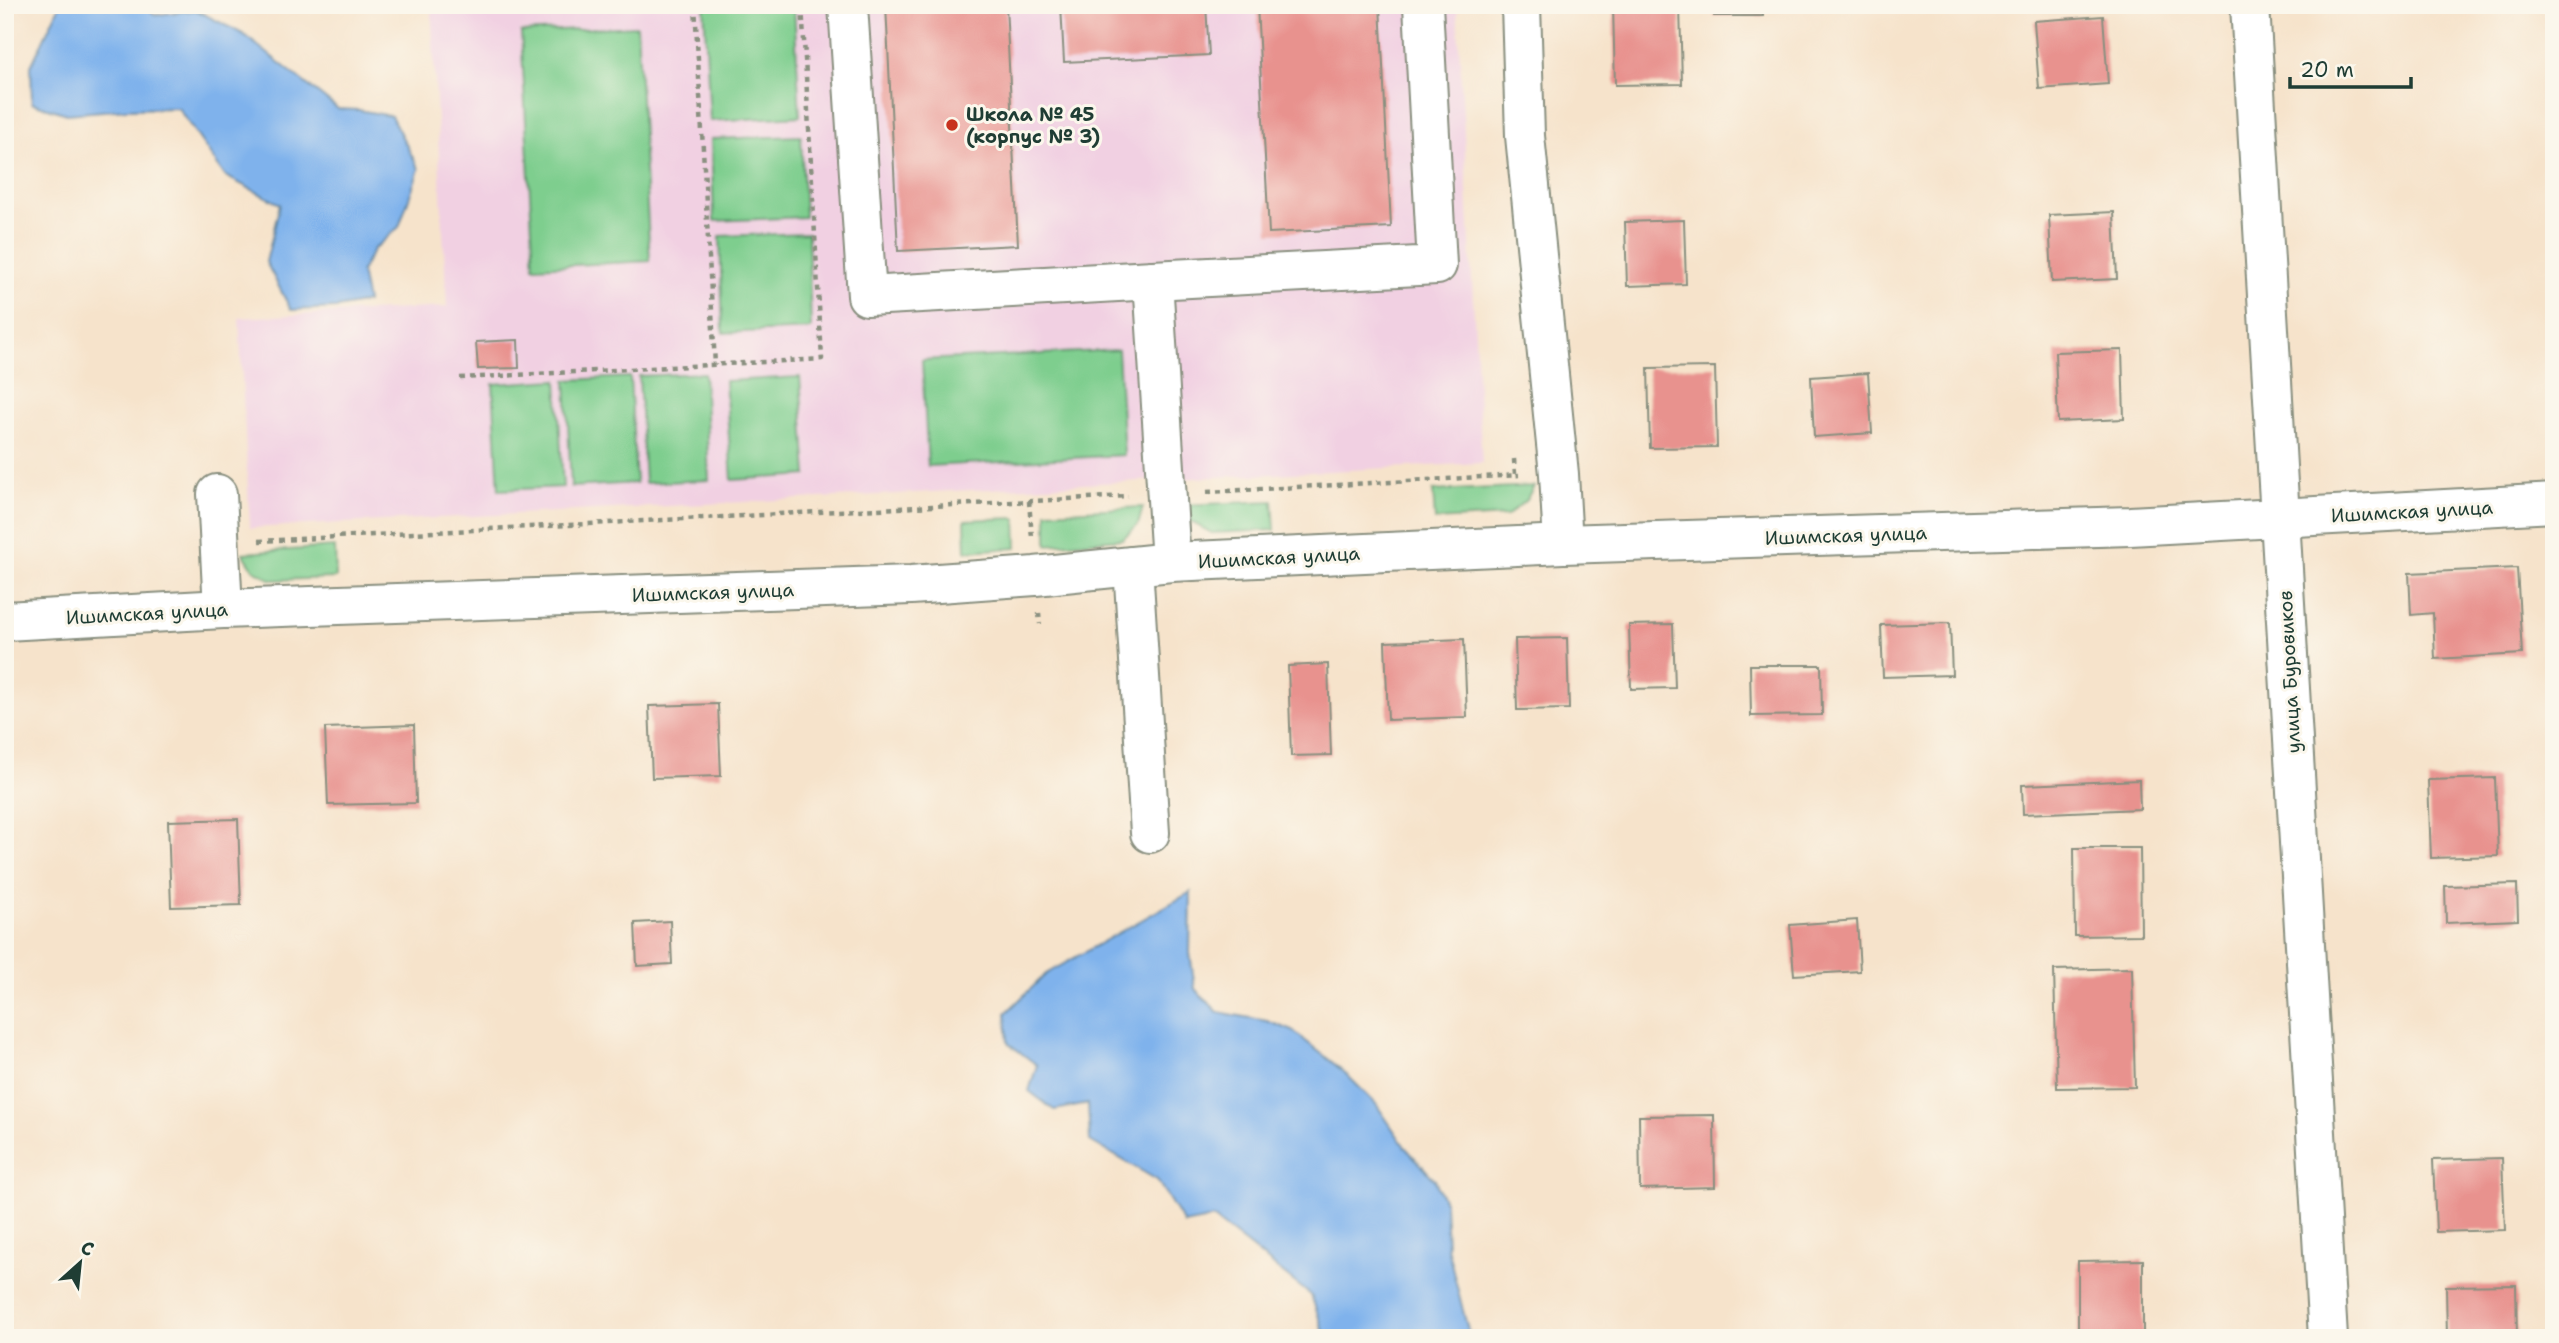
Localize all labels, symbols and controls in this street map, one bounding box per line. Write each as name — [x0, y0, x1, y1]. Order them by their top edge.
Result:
scale bar — [2290, 46, 2410, 90]
text: 20 m — [2300, 56, 2354, 84]
place label: Школа № 45 (корпус № 3) — [966, 102, 1100, 149]
marker: Школа № 45 (корпус № 3) — [944, 117, 960, 133]
street label: Ишимская улица — [2330, 495, 2494, 528]
street label: Ишимская улица — [1764, 520, 1928, 551]
street label: Ишимская улица — [1197, 541, 1361, 574]
street label: Ишимская улица — [631, 577, 795, 608]
street label: улица Буровиков — [2273, 590, 2306, 754]
street label: Ишимская улица — [65, 597, 229, 630]
north arrow — [46, 1228, 116, 1298]
text: С — [77, 1235, 98, 1262]

